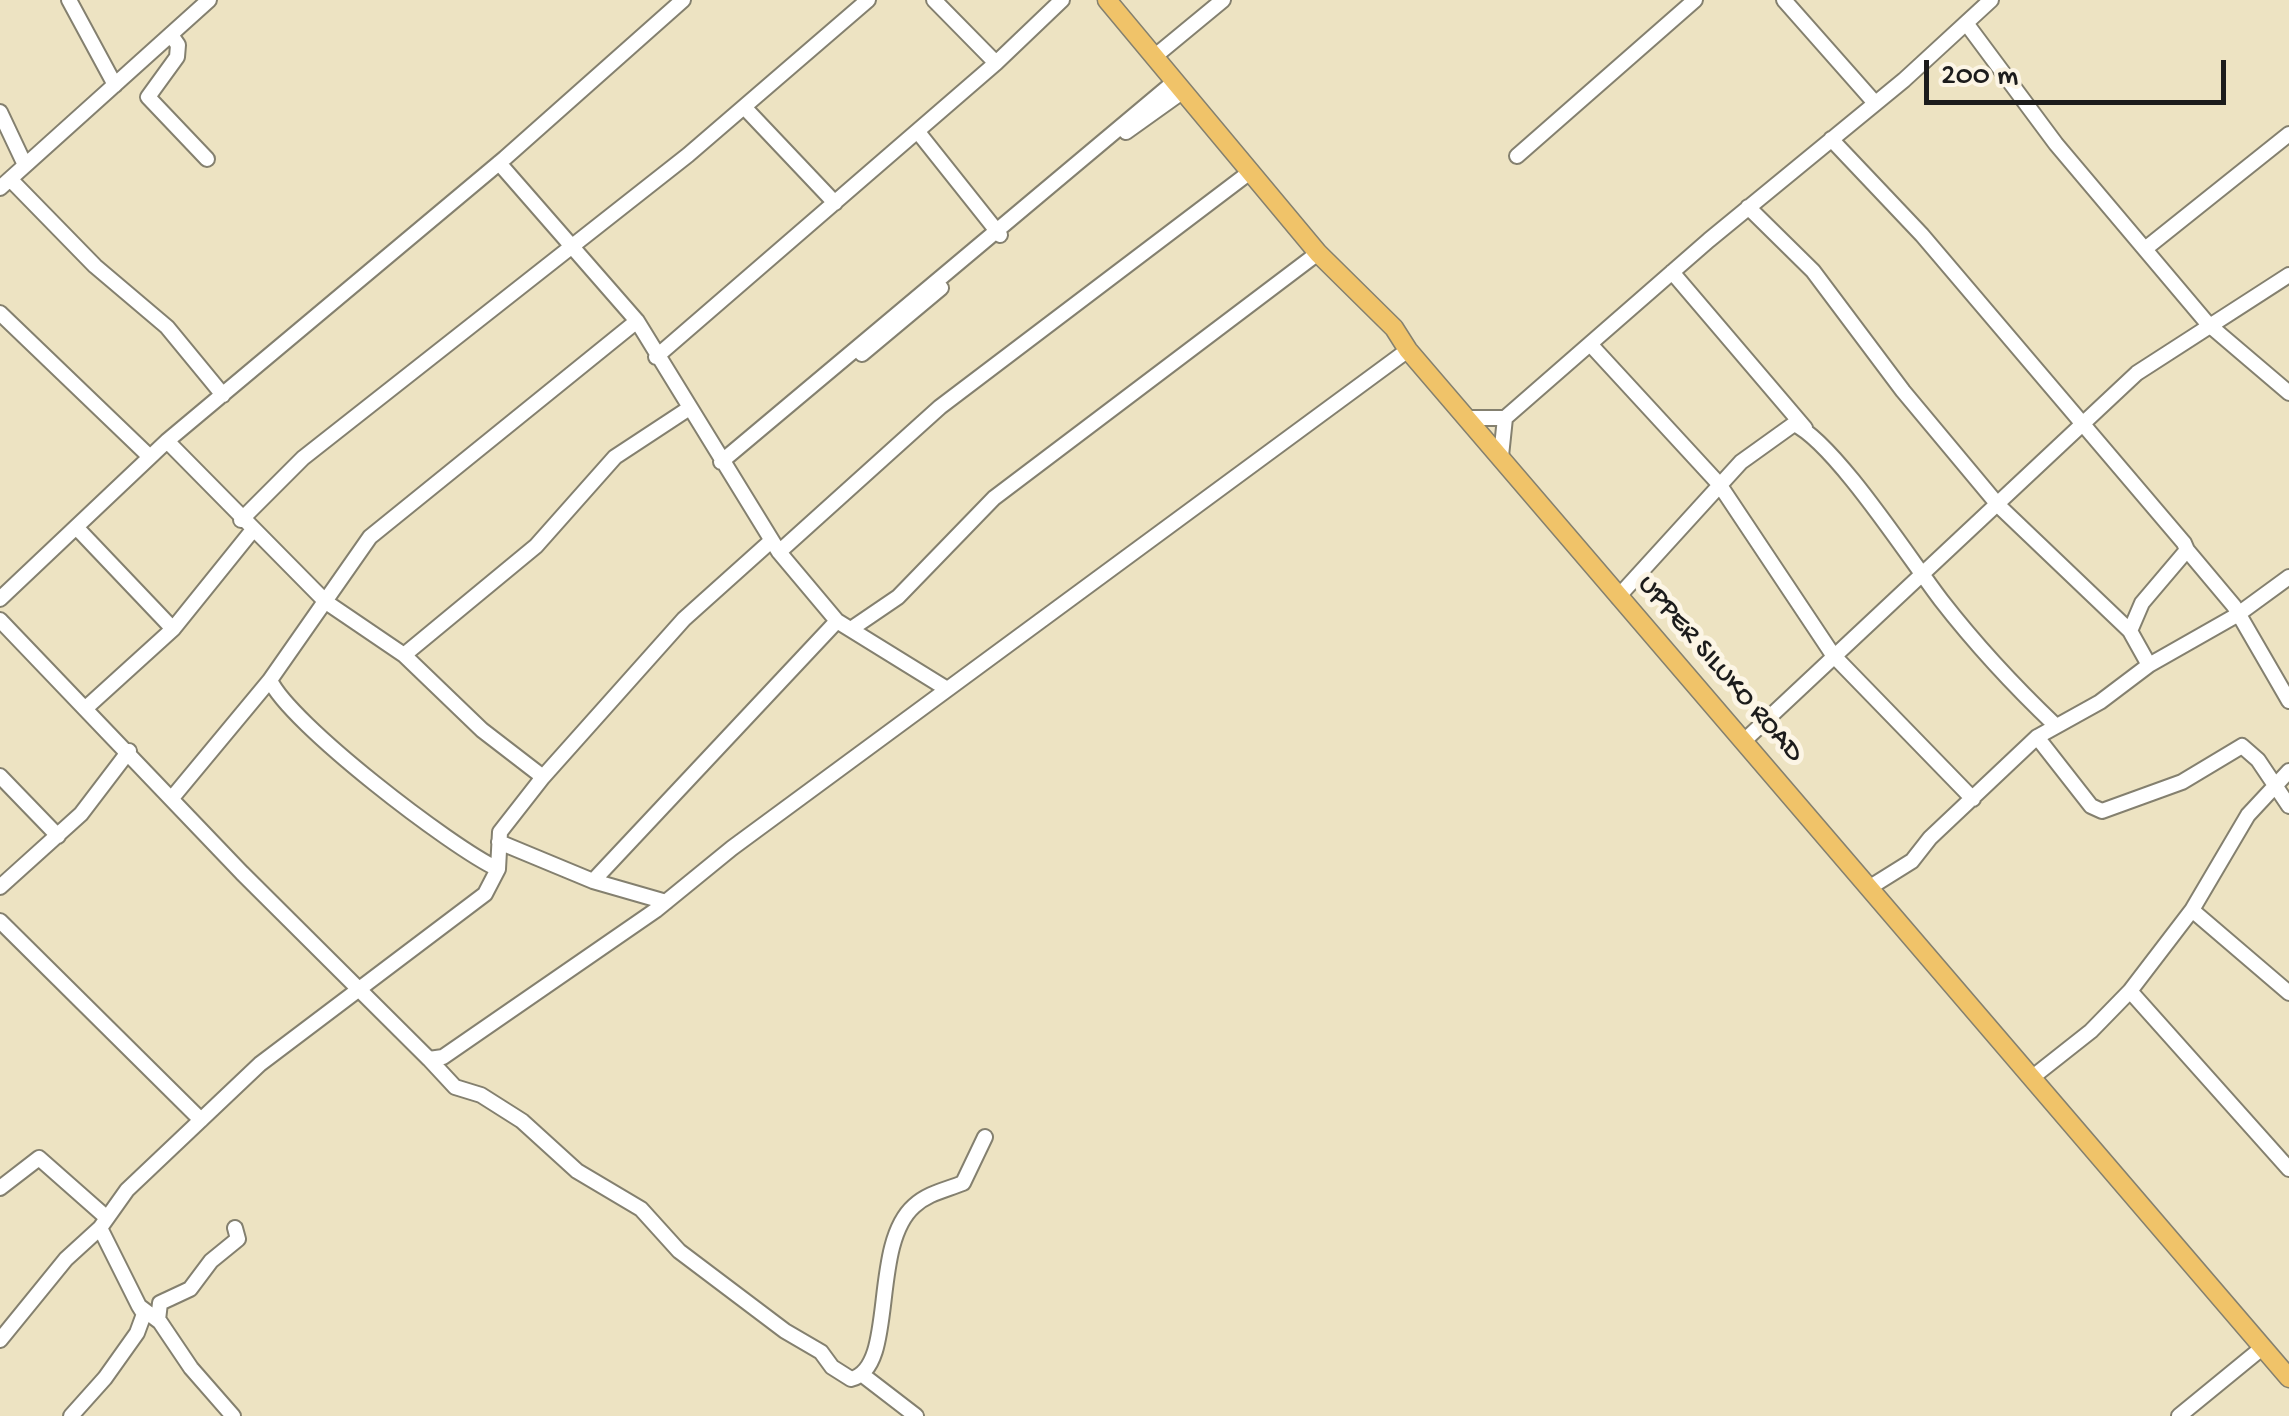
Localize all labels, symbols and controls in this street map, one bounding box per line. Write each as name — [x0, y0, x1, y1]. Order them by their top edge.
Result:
scale bar — [1929, 40, 2232, 102]
text: 200 m — [1941, 60, 2018, 95]
street label: UPPER SILUKO ROAD — [1629, 569, 1809, 771]

